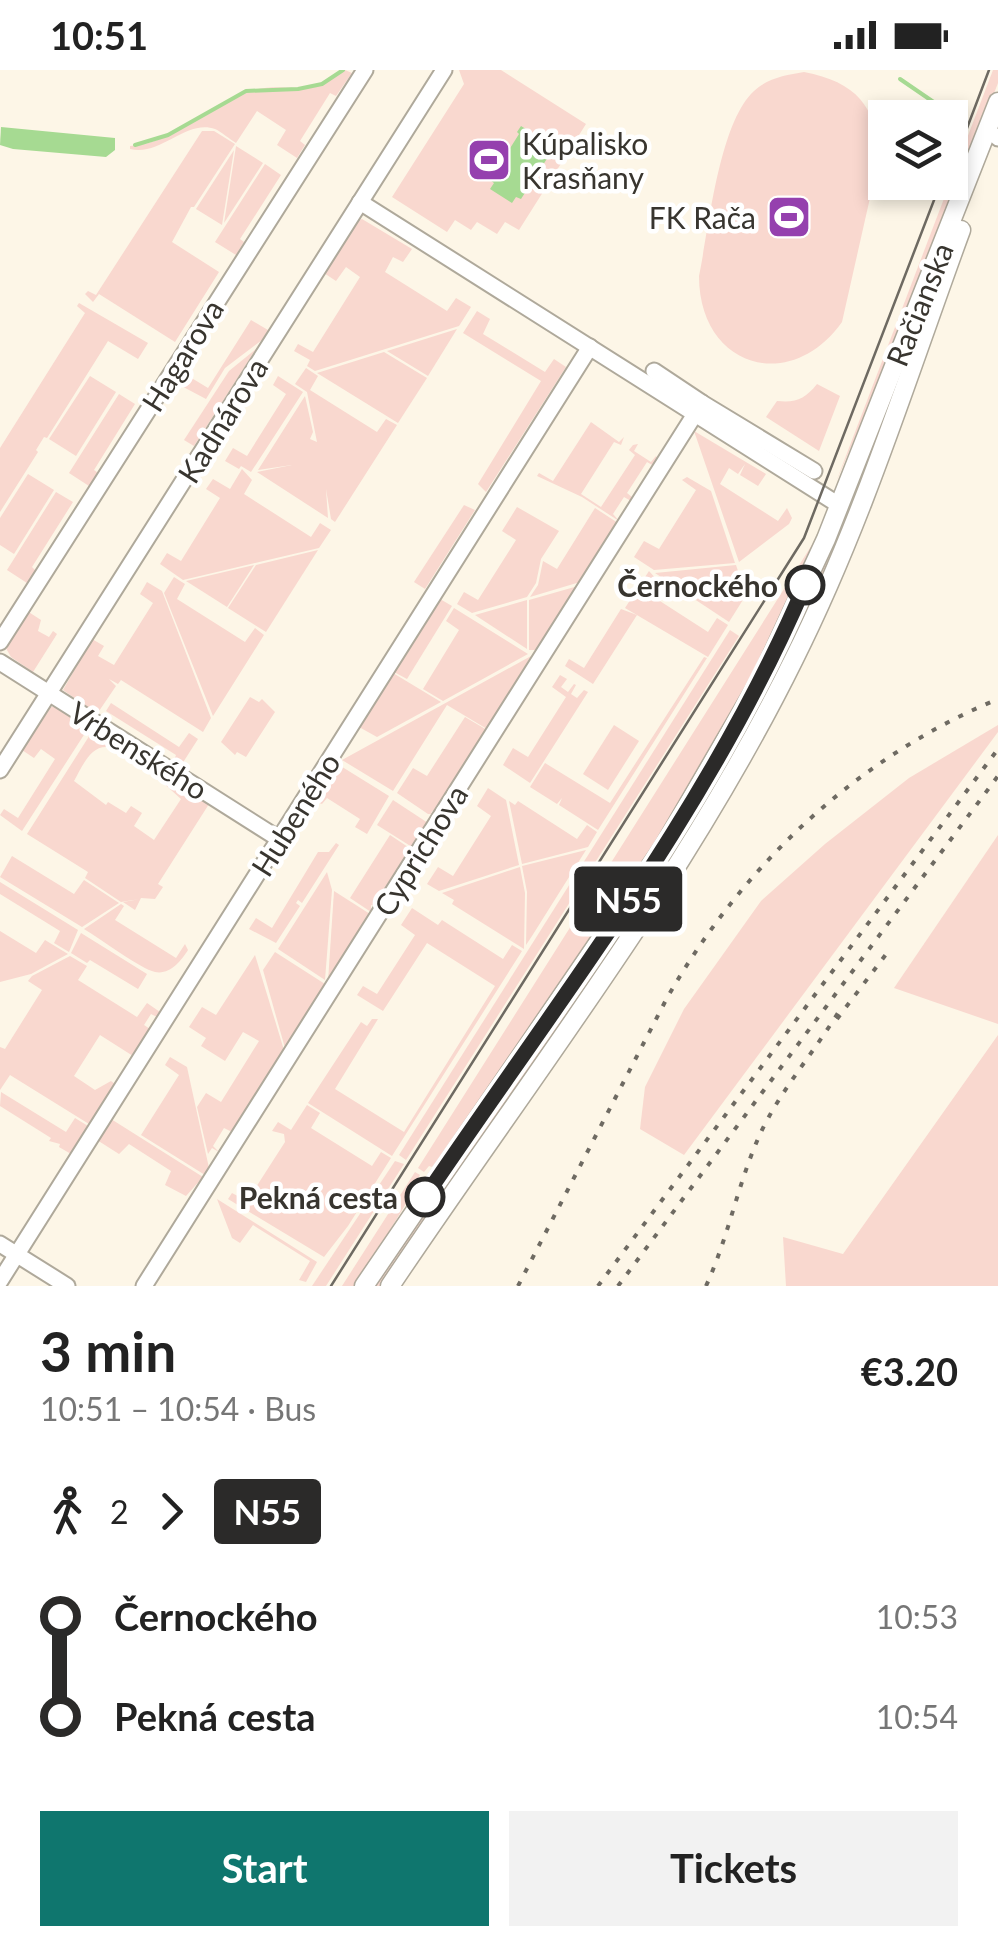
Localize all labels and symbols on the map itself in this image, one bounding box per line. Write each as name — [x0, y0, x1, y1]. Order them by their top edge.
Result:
place label: Kúpalisko Krasňany — [522, 125, 648, 195]
sports icon: Kúpalisko Krasňany — [466, 137, 512, 183]
sports icon: FK Rača — [766, 194, 812, 240]
place label: FK Rača — [649, 199, 756, 235]
street label: Račianska — [878, 237, 960, 371]
street label: Hagarova — [134, 293, 230, 417]
street label: Kadnárova — [170, 351, 274, 489]
marker: Černockého — [786, 566, 824, 604]
place label: Černockého — [617, 567, 778, 603]
street label: Vrbenského — [63, 693, 215, 807]
street label: Hubeného — [243, 746, 347, 882]
street label: Cyprichova — [366, 778, 474, 922]
line badge: N55 — [570, 866, 686, 932]
marker: Pekná cesta — [406, 1178, 444, 1216]
place label: Pekná cesta — [239, 1179, 398, 1215]

